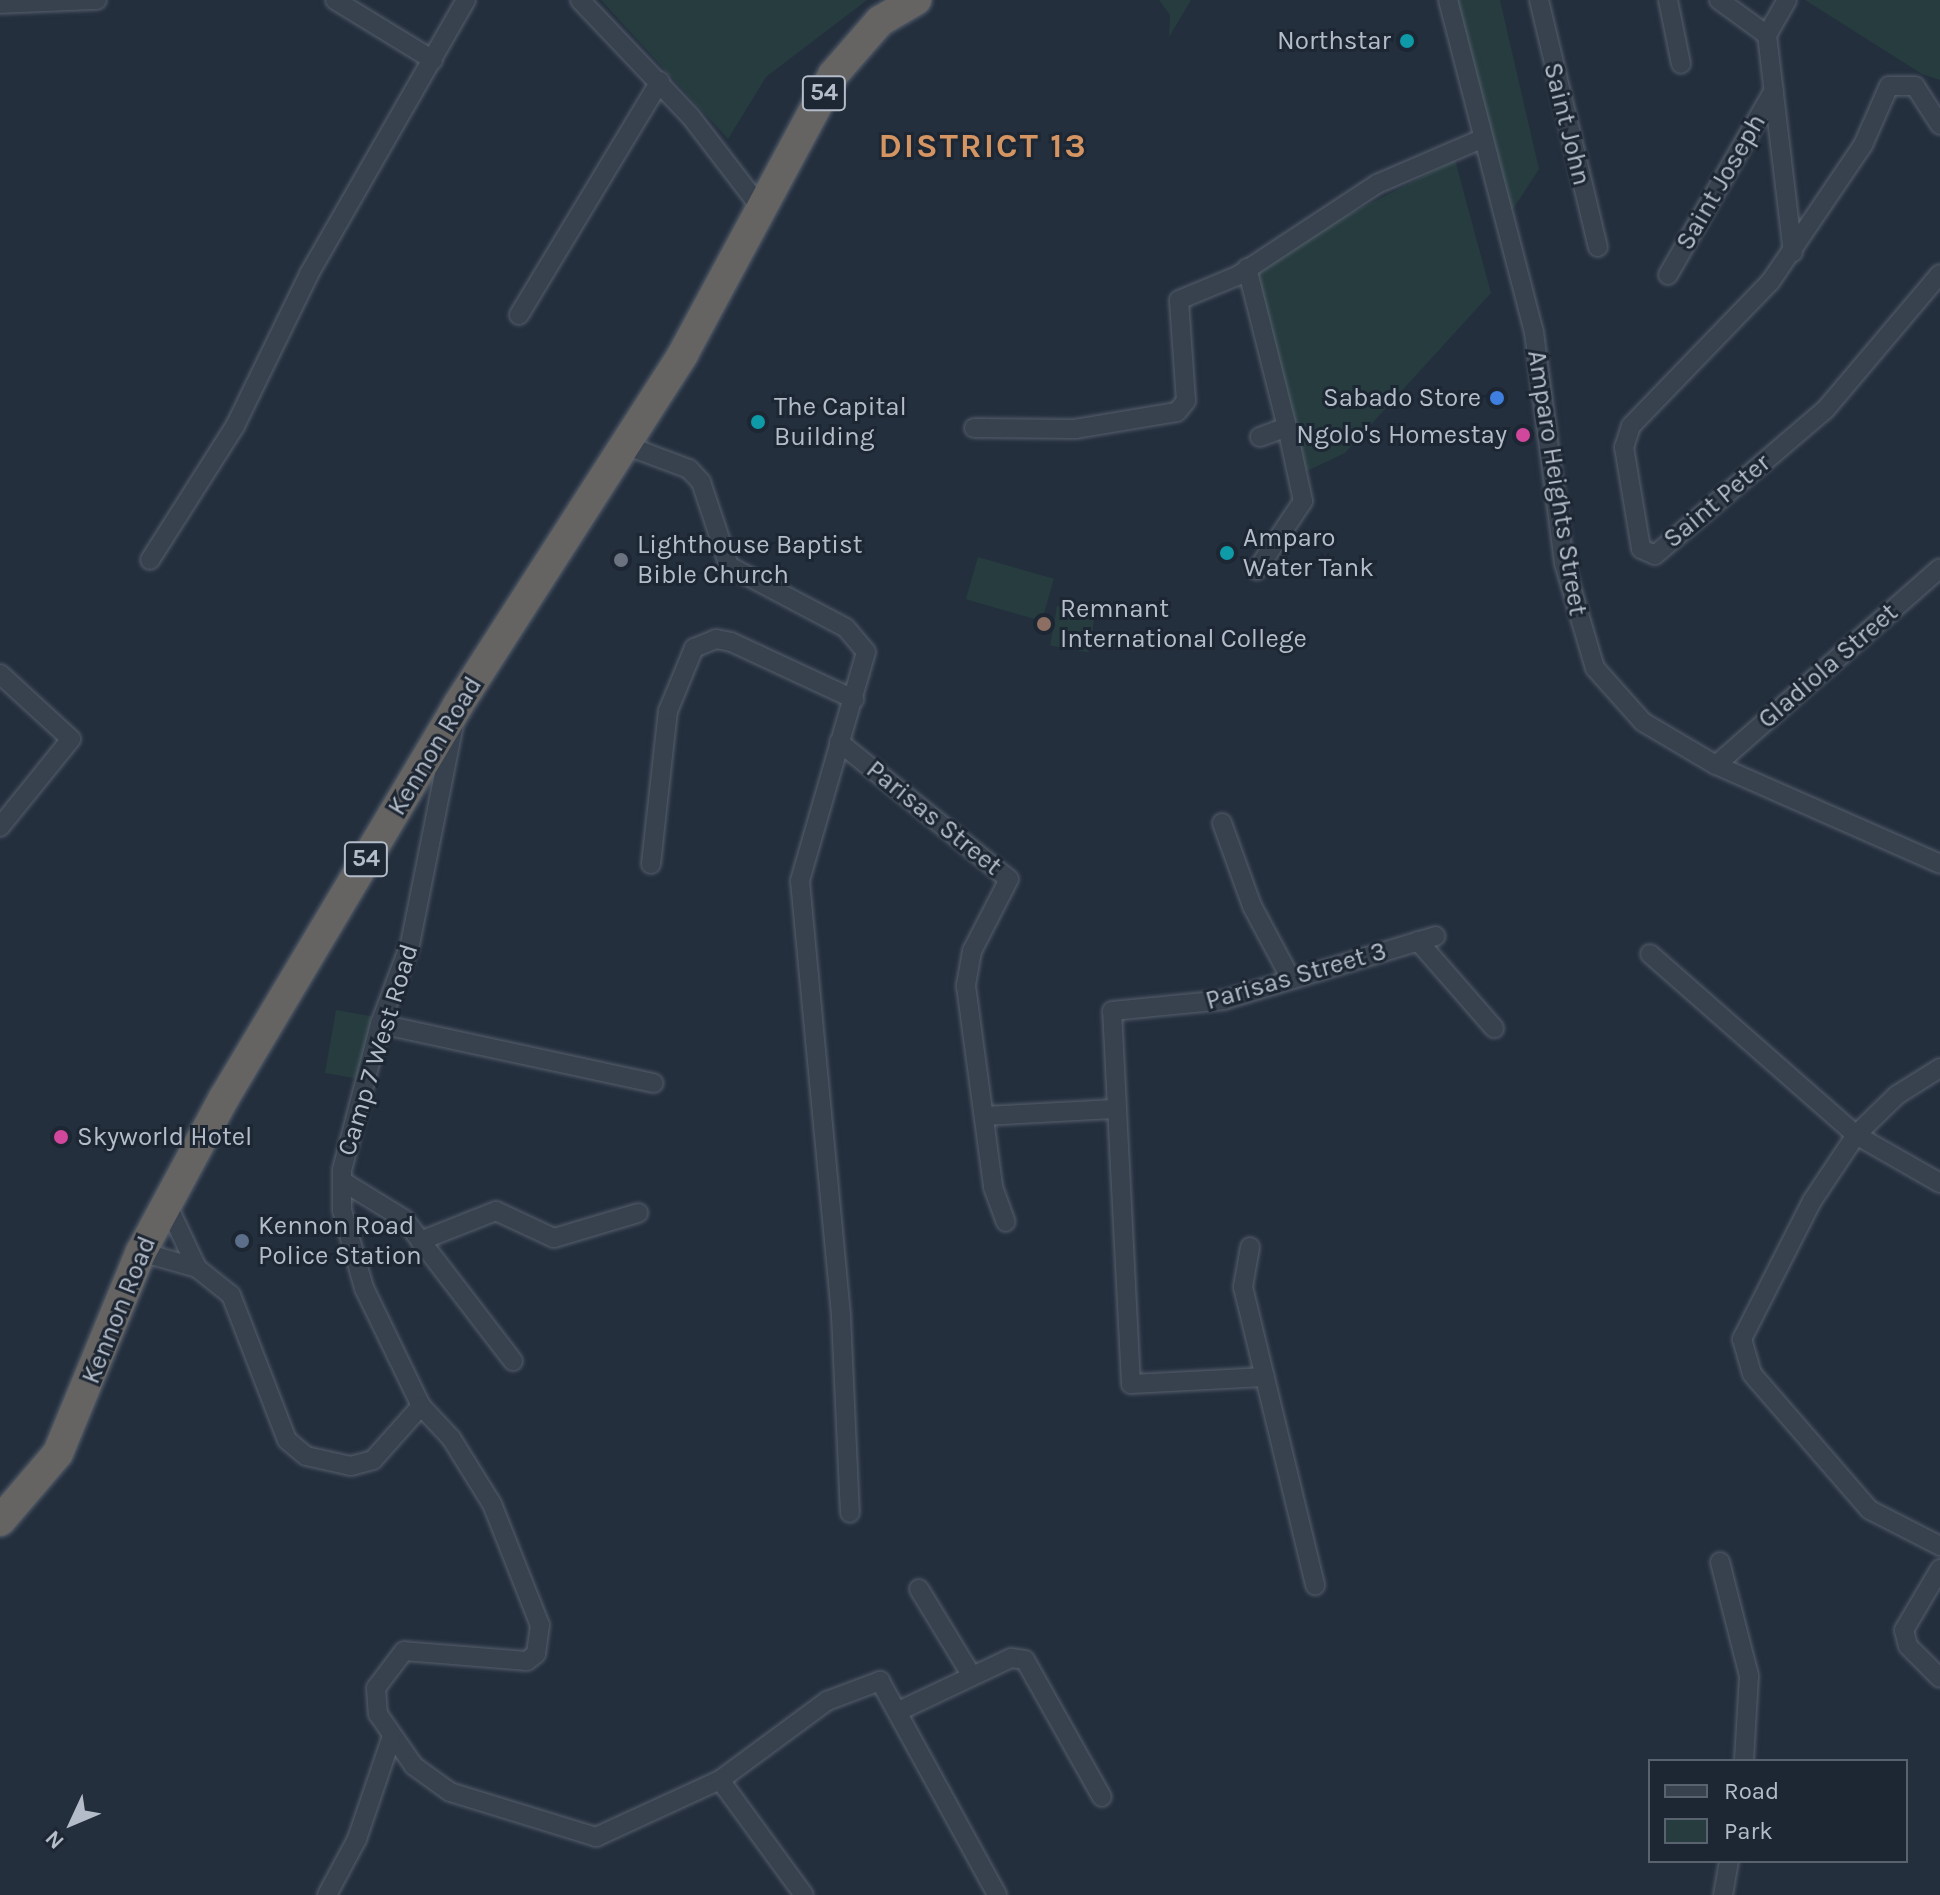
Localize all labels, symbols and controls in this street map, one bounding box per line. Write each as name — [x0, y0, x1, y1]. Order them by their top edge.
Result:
place label: Northstar — [1277, 25, 1391, 57]
marker: Northstar — [1398, 32, 1416, 50]
street label: Saint John — [1537, 59, 1597, 189]
road number: 54 — [800, 73, 848, 113]
street label: Saint Joseph — [1669, 108, 1773, 256]
district label: DISTRICT 13 — [878, 127, 1088, 167]
street label: Amparo Heights Street — [1521, 348, 1593, 618]
place label: Sabado Store — [1323, 382, 1481, 414]
marker: Sabado Store — [1488, 389, 1506, 407]
place label: The Capital Building — [774, 391, 907, 452]
marker: The Capital Building — [749, 413, 767, 431]
place label: Ngolo's Homestay — [1296, 419, 1507, 451]
marker: Ngolo's Homestay — [1514, 426, 1532, 444]
street label: Saint Peter — [1657, 447, 1777, 555]
place label: Amparo Water Tank — [1243, 522, 1374, 584]
place label: Lighthouse Baptist Bible Church — [637, 529, 863, 590]
marker: Amparo Water Tank — [1218, 544, 1236, 562]
marker: Lighthouse Baptist Bible Church — [612, 551, 630, 569]
place label: Remnant International College — [1060, 593, 1307, 654]
street label: Gladiola Street — [1752, 597, 1904, 735]
marker: Remnant International College — [1035, 615, 1053, 633]
street label: Kennon Road — [381, 671, 489, 821]
street label: Parisas Street — [860, 754, 1008, 882]
road number: 54 — [342, 839, 390, 879]
street label: Parisas Street 3 — [1202, 935, 1390, 1017]
street label: Camp 7 West Road — [331, 940, 425, 1160]
place label: Skyworld Hotel — [77, 1121, 252, 1153]
marker: Skyworld Hotel — [52, 1128, 70, 1146]
place label: Kennon Road Police Station — [258, 1210, 422, 1272]
street label: Kennon Road — [75, 1232, 163, 1388]
marker: Kennon Road Police Station — [233, 1232, 251, 1250]
legend — [1648, 1759, 1908, 1863]
text: Road — [1724, 1777, 1779, 1805]
north arrow — [32, 1783, 112, 1863]
text: Park — [1724, 1817, 1773, 1845]
text: N — [40, 1825, 70, 1854]

